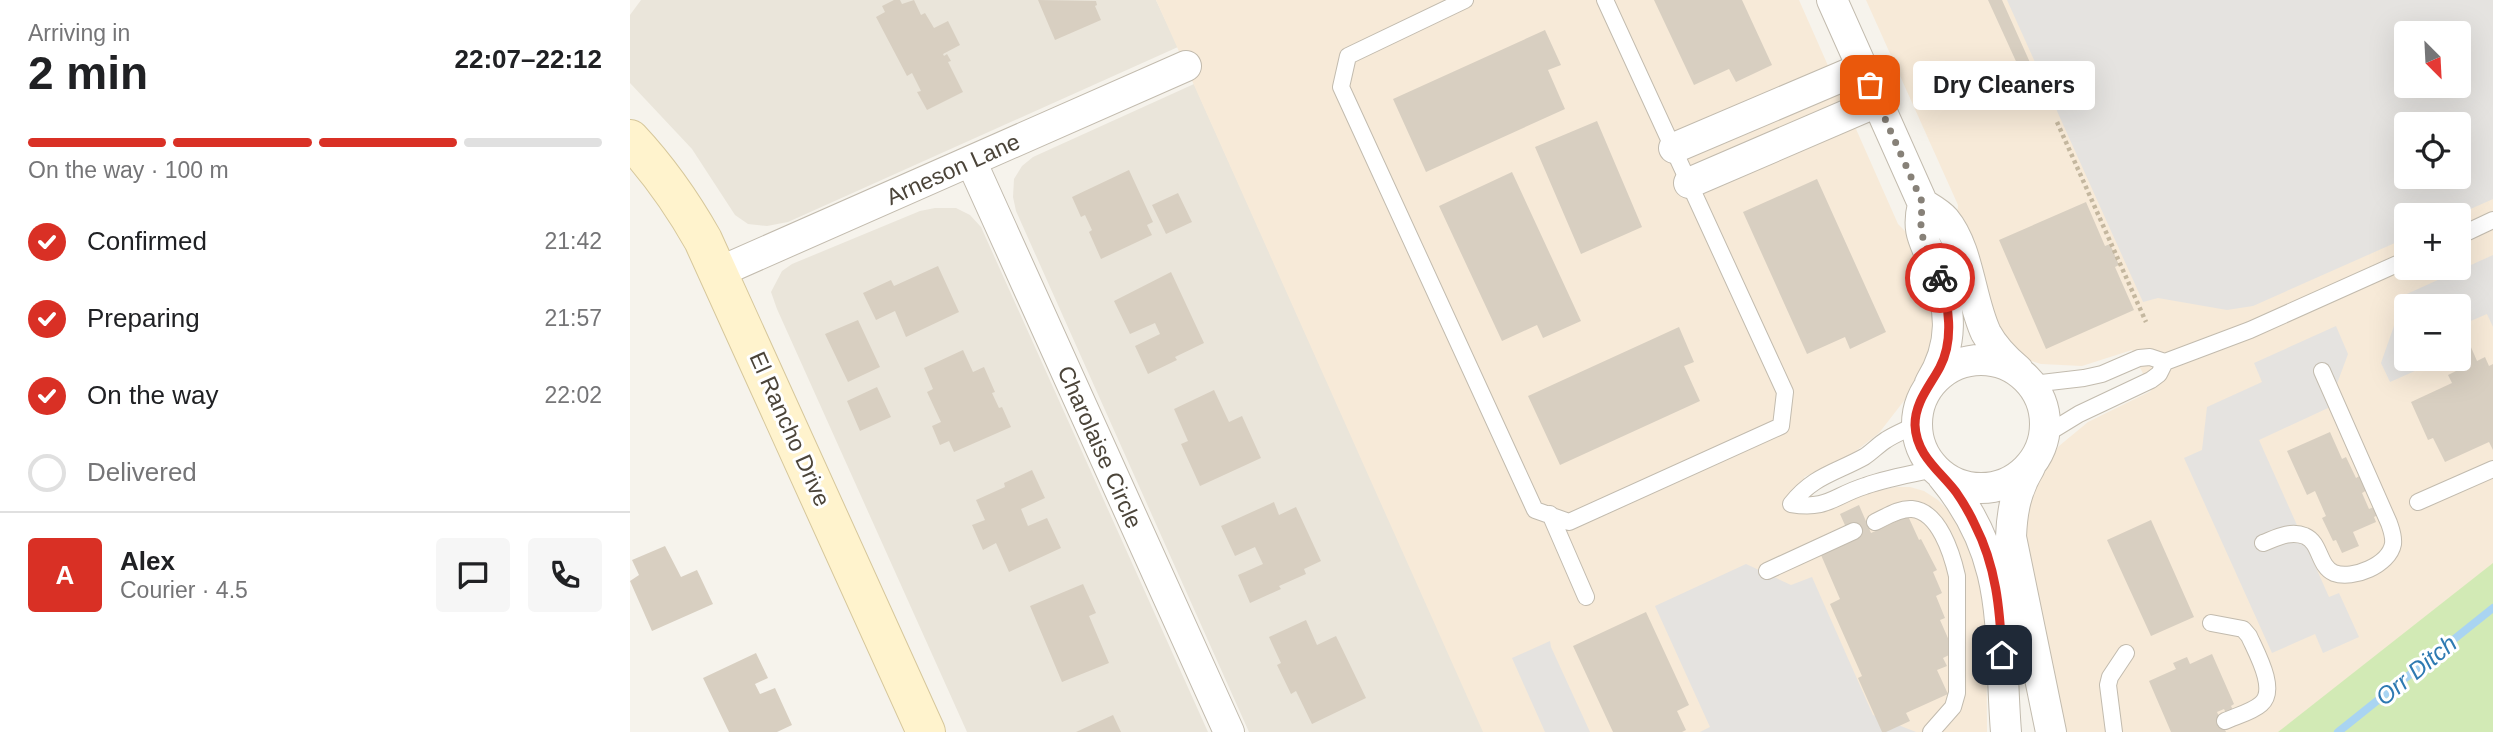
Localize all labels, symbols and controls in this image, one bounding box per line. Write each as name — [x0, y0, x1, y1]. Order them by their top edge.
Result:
text: Arriving in — [28, 20, 130, 46]
north arrow — [2394, 21, 2471, 98]
map controls — [2394, 21, 2471, 371]
text: 22:07–22:12 — [455, 44, 602, 74]
text: 2 min — [28, 47, 148, 99]
pin — [1840, 55, 1900, 115]
callout: Dry Cleaners — [1912, 60, 2094, 110]
icon: bag — [1851, 66, 1889, 104]
text: Dry Cleaners — [1933, 72, 2075, 98]
button: locate — [2394, 112, 2471, 189]
street label: Arneson Lane — [882, 128, 1024, 210]
text: On the way · 100 m — [28, 157, 229, 183]
button: + — [2394, 203, 2471, 280]
icon: check — [28, 223, 66, 261]
text: Confirmed — [87, 226, 207, 256]
text: 21:42 — [544, 228, 602, 254]
courier — [1905, 243, 1975, 313]
icon: bike — [1921, 259, 1959, 297]
button: − — [2394, 294, 2471, 371]
icon: check — [28, 300, 66, 338]
text: Preparing — [87, 303, 200, 333]
text: 21:57 — [544, 305, 602, 331]
street label: El Rancho Drive — [744, 348, 836, 510]
street label: Charolaise Circle — [1053, 362, 1147, 532]
icon: check — [28, 377, 66, 415]
text: On the way — [87, 380, 219, 410]
text: 22:02 — [544, 382, 602, 408]
text: Delivered — [87, 457, 197, 487]
button: chat — [436, 538, 510, 612]
button: phone — [528, 538, 602, 612]
text: Alex — [120, 546, 175, 576]
text: A — [56, 560, 74, 590]
text: Courier · 4.5 — [120, 577, 248, 603]
pin — [1972, 625, 2032, 685]
water label: Orr Ditch — [2370, 629, 2462, 711]
icon: home — [1983, 636, 2021, 674]

